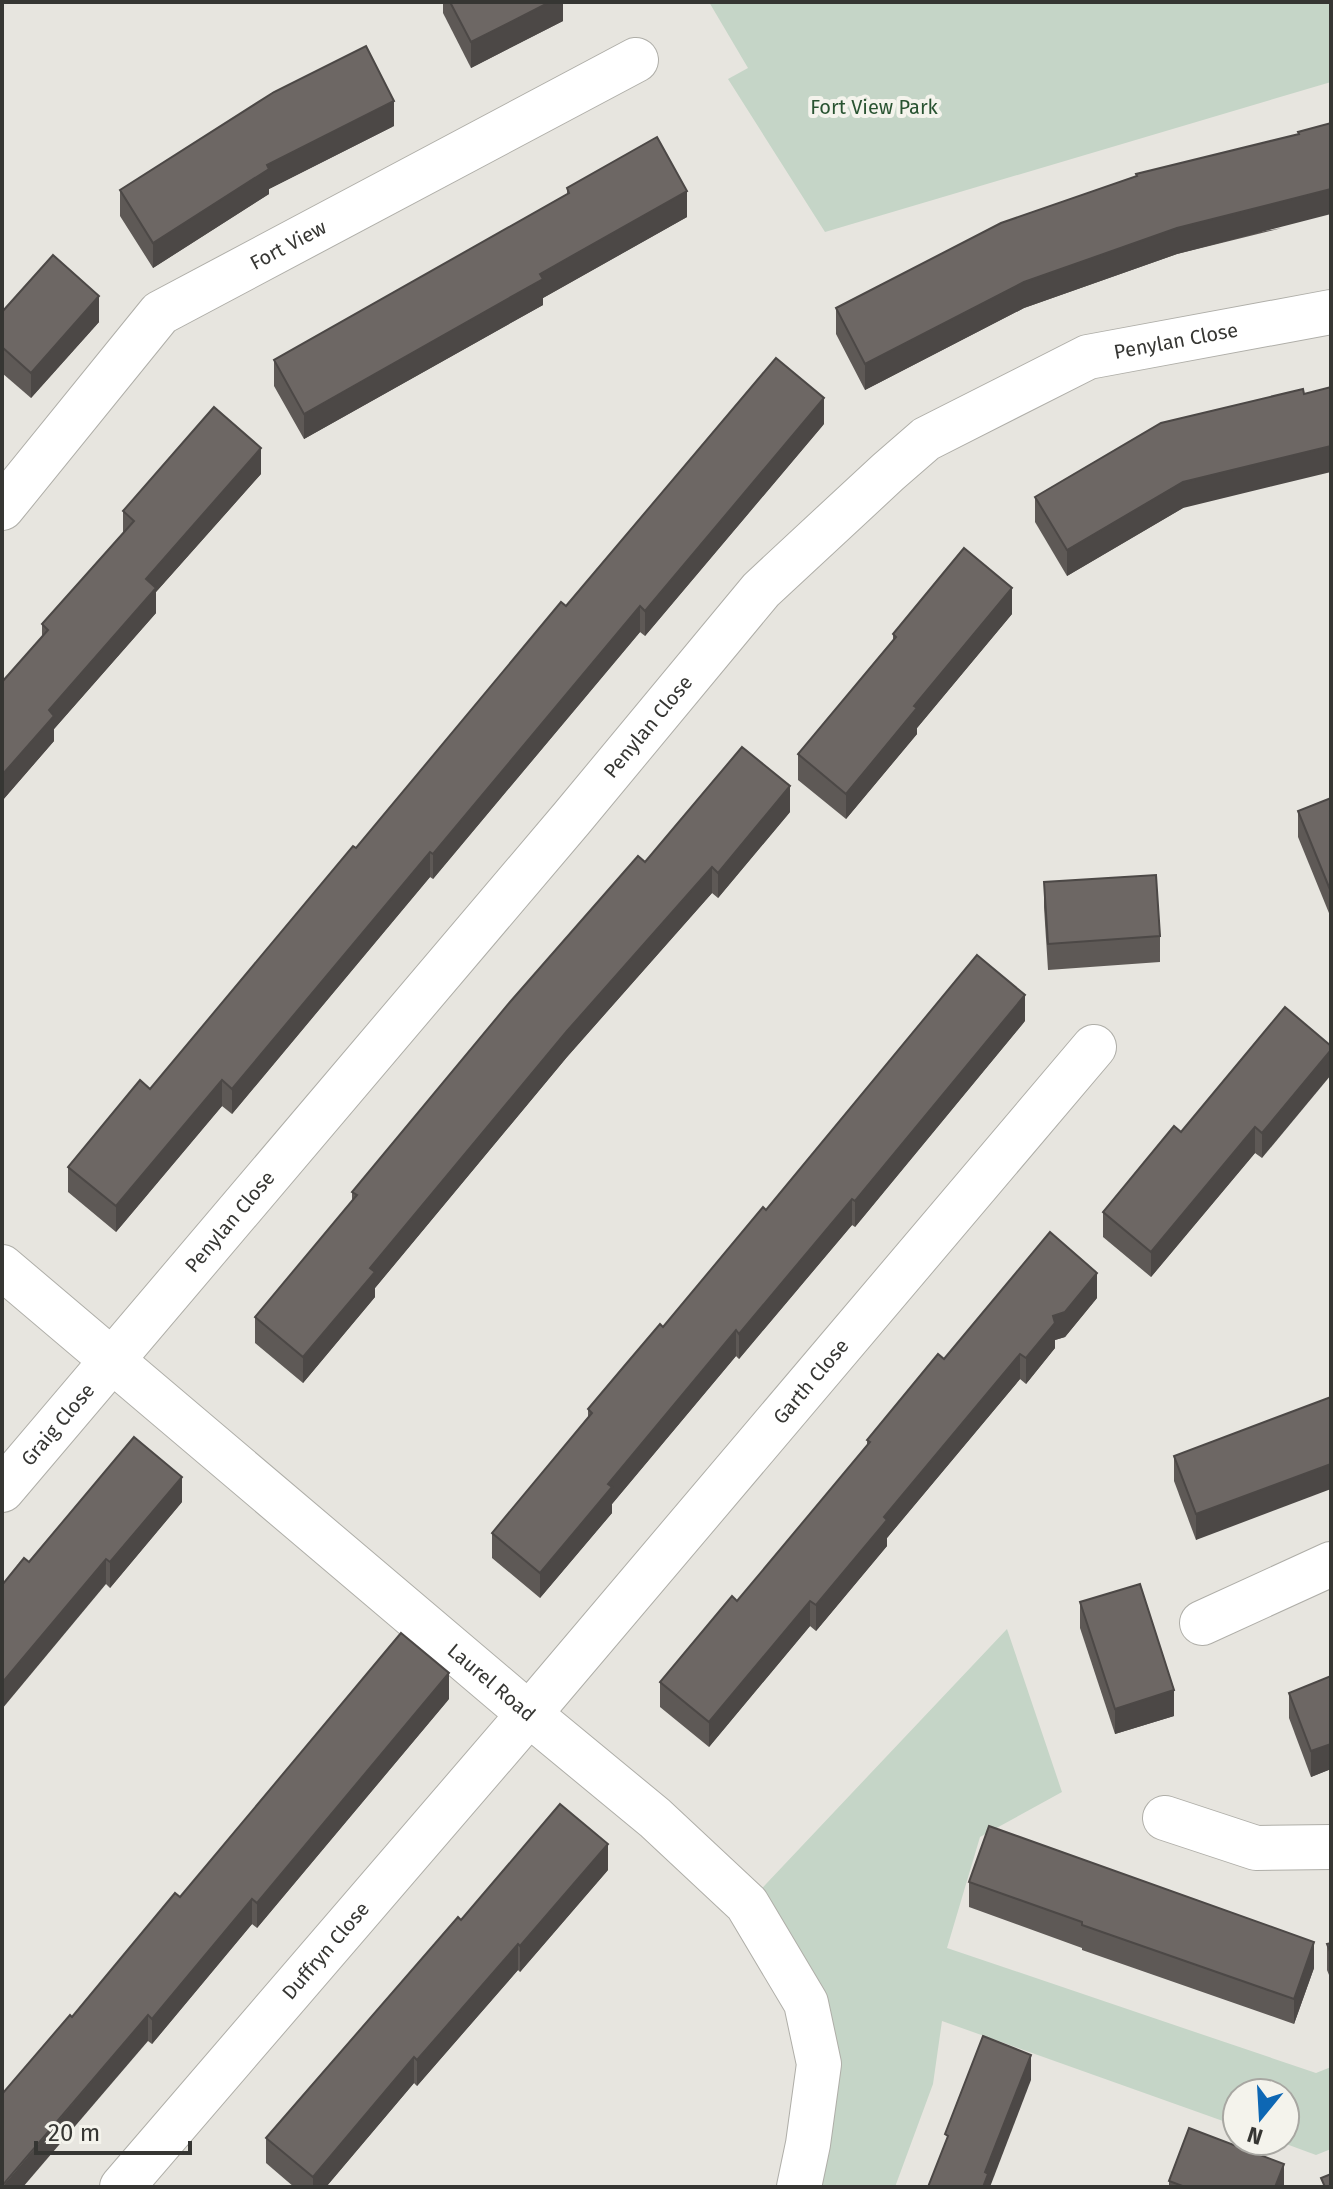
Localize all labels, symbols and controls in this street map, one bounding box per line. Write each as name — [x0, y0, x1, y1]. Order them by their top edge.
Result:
park label: Fort View Park — [810, 95, 939, 119]
street label: Fort View — [246, 215, 330, 275]
street label: Penylan Close — [1112, 317, 1240, 364]
street label: Penylan Close — [598, 670, 697, 783]
street label: Penylan Close — [180, 1166, 280, 1277]
street label: Garth Close — [768, 1334, 854, 1429]
street label: Graig Close — [16, 1378, 99, 1471]
street label: Laurel Road — [443, 1638, 540, 1726]
street label: Duffryn Close — [277, 1897, 374, 2004]
north arrow — [1221, 2077, 1301, 2157]
scale bar — [36, 2105, 190, 2155]
text: 20 m — [48, 2119, 100, 2147]
text: N — [1244, 2120, 1266, 2151]

